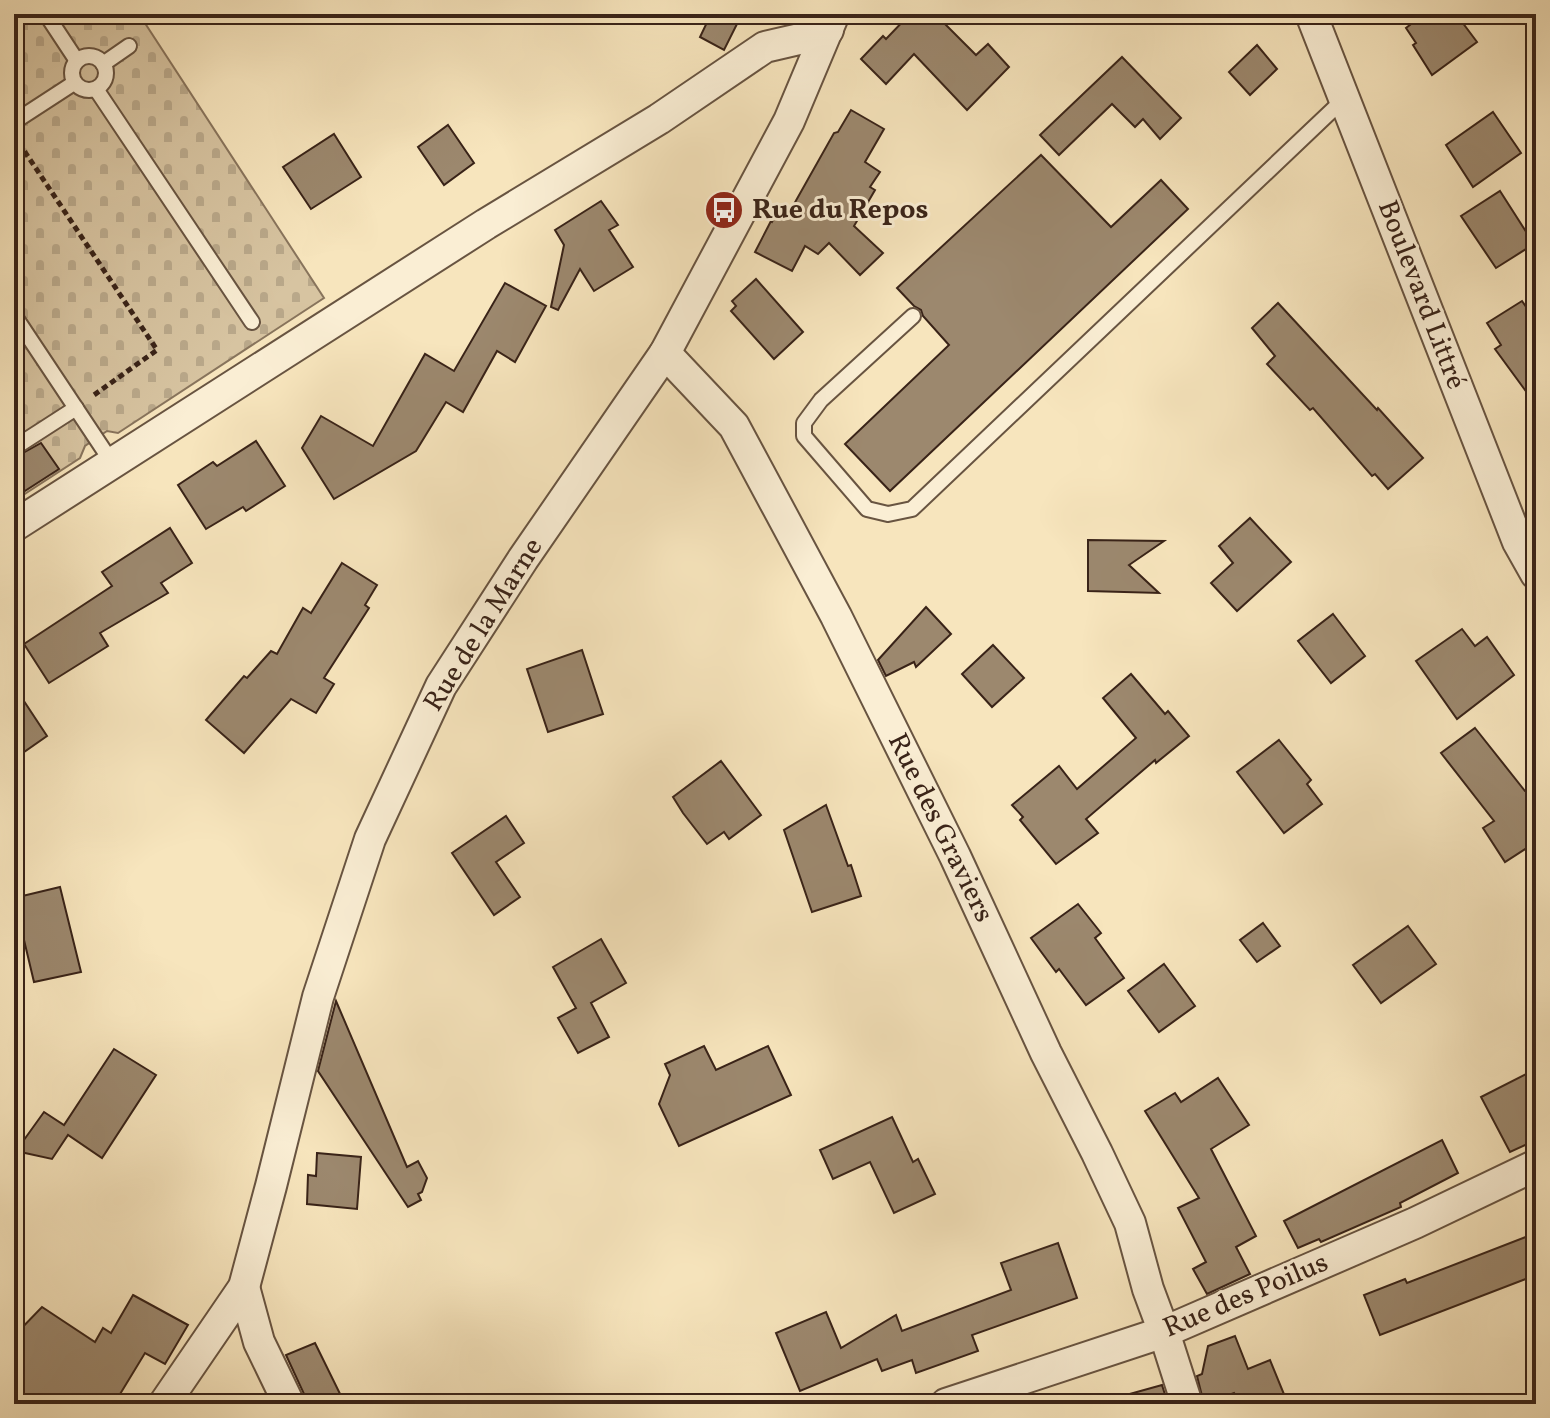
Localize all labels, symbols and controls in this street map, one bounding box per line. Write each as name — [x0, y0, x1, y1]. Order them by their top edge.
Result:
bus stop icon: Rue du Repos — [703, 189, 745, 231]
place label: Rue du Repos — [752, 191, 928, 230]
street label: Boulevard Littré — [1367, 195, 1475, 395]
street label: Rue de la Marne — [415, 531, 553, 719]
street label: Rue des Graviers — [877, 727, 1003, 929]
street label: Rue des Poilus — [1158, 1244, 1334, 1348]

